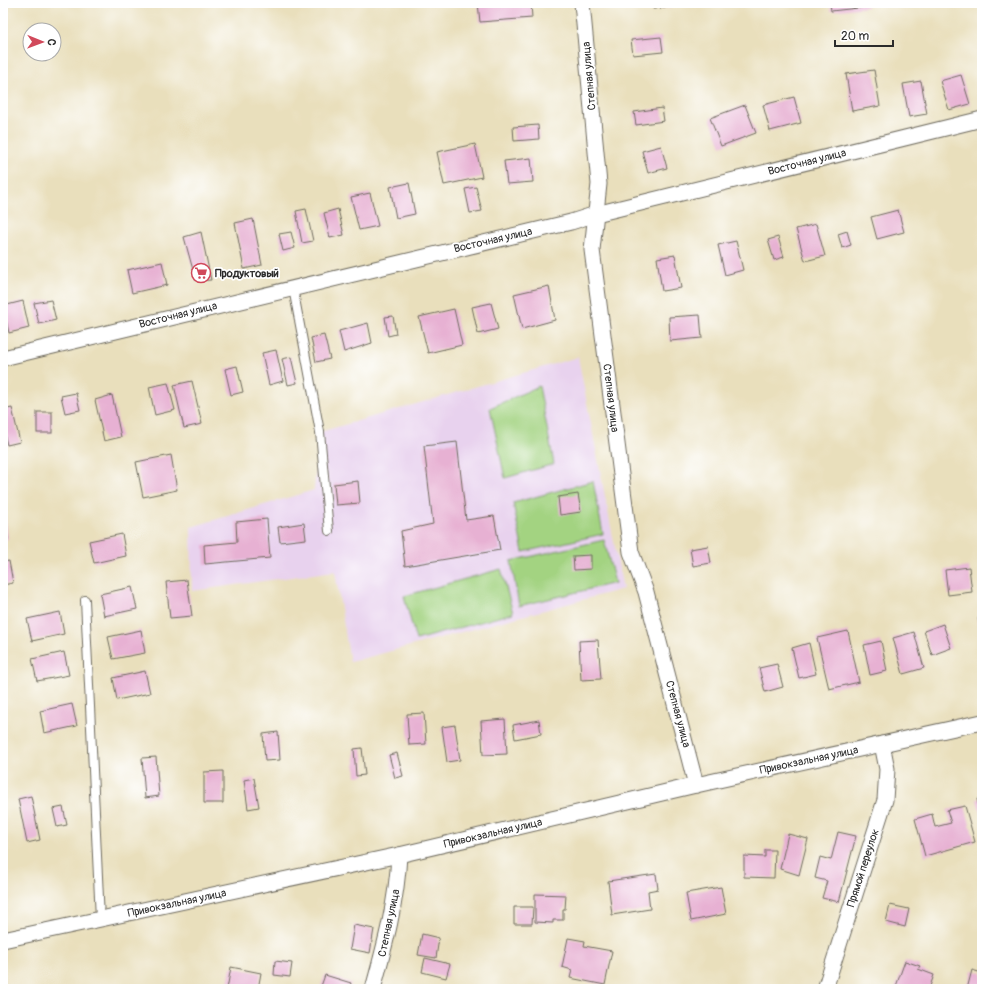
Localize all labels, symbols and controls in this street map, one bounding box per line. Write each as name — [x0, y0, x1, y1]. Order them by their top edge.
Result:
north arrow — [22, 22, 62, 62]
scale bar — [835, 22, 893, 48]
text: 20 m — [841, 29, 870, 44]
text: С — [45, 39, 58, 46]
street label: Степная улица — [580, 41, 598, 111]
street label: Восточная улица — [767, 146, 847, 178]
street label: Восточная улица — [453, 225, 533, 255]
supermarket icon: Продуктовый — [190, 262, 212, 284]
place label: Продуктовый — [215, 267, 279, 280]
street label: Восточная улица — [138, 299, 218, 331]
street label: Степная улица — [600, 363, 622, 433]
street label: Степная улица — [663, 679, 693, 749]
street label: Привокзальная улица — [758, 743, 860, 777]
street label: Привокзальная улица — [443, 815, 543, 851]
street label: Прямой переулок — [844, 827, 882, 909]
street label: Привокзальная улица — [126, 886, 228, 920]
street label: Степная улица — [375, 888, 403, 958]

